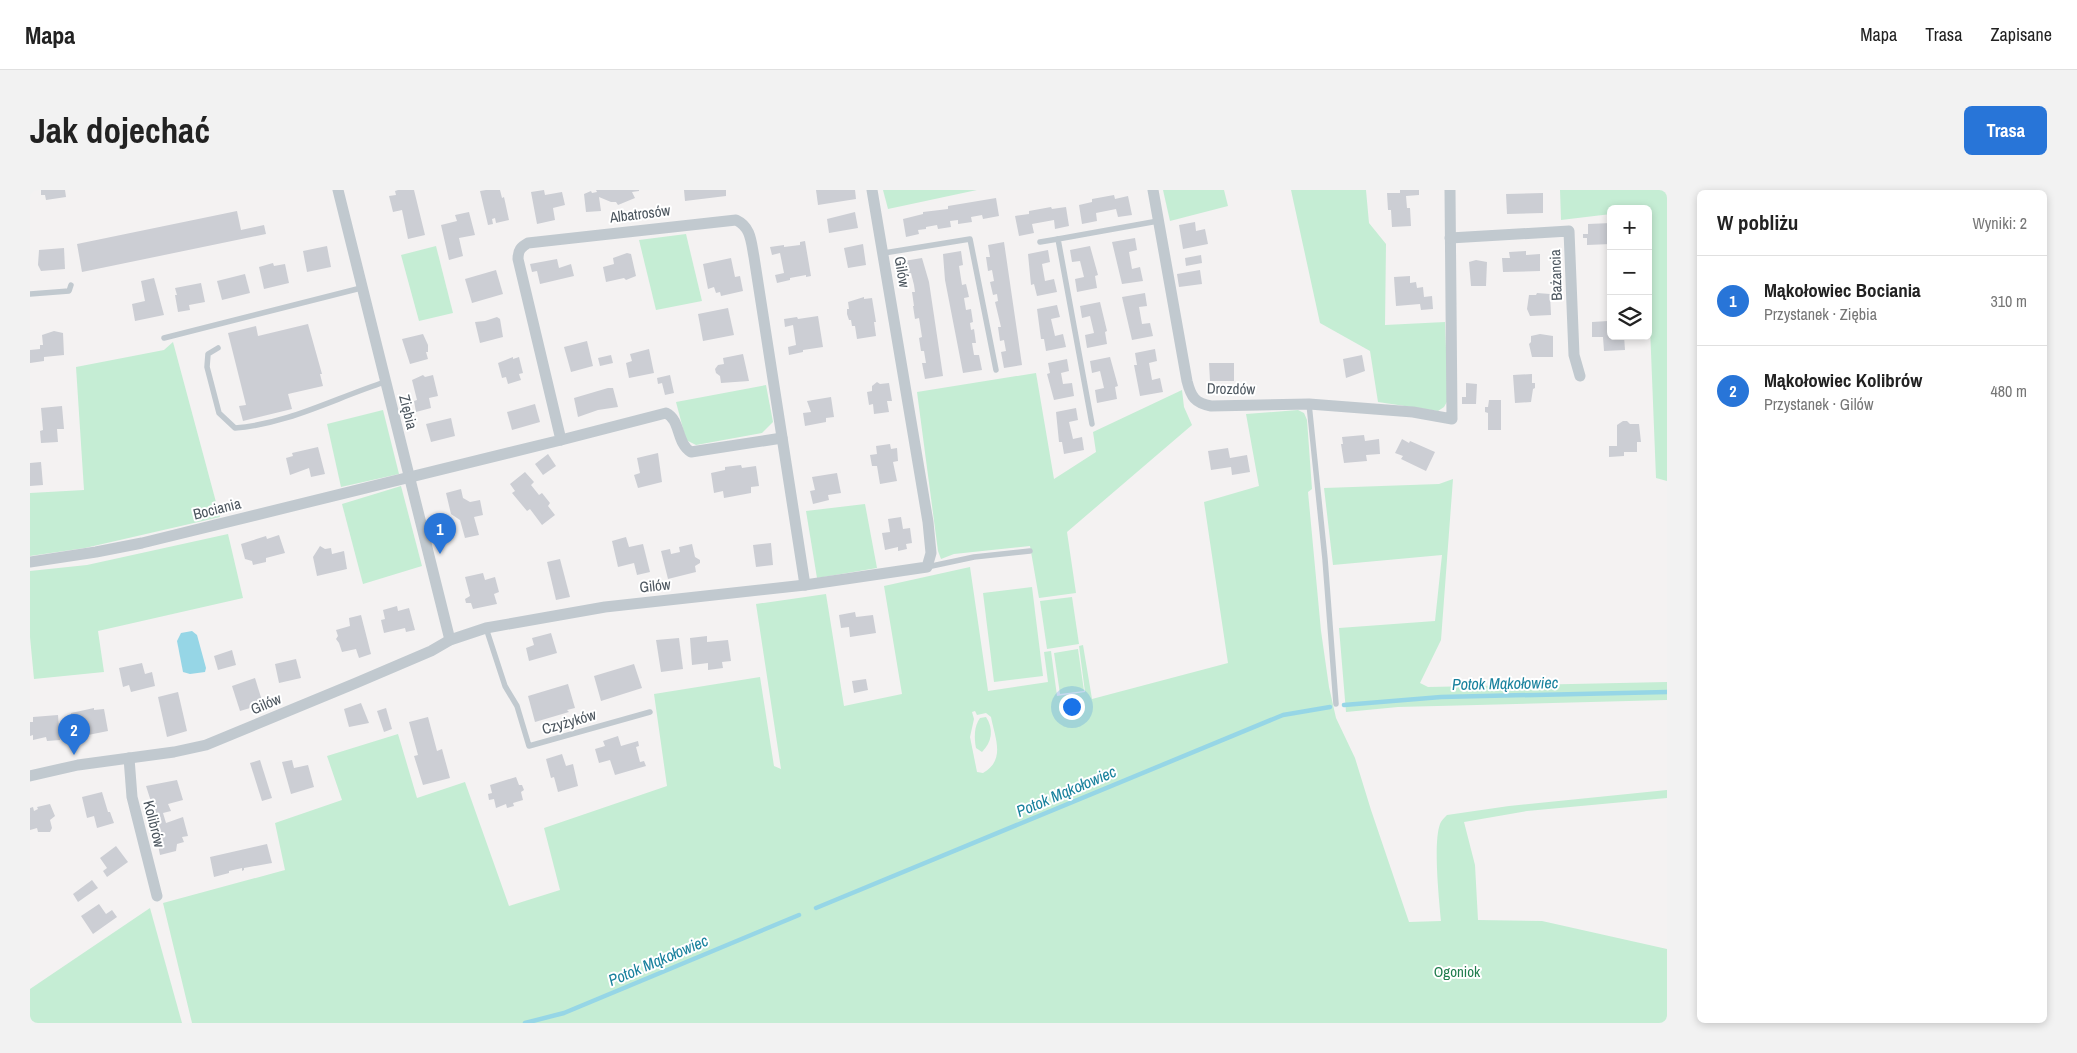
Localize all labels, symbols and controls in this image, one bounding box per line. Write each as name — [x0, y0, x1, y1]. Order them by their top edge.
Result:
text: Mapa — [25, 19, 75, 51]
text: Mapa — [1860, 22, 1897, 47]
text: Trasa — [1925, 22, 1962, 47]
text: Zapisane — [1990, 22, 2052, 47]
button: Trasa — [1964, 106, 2047, 155]
text: Jak dojechać — [30, 107, 210, 154]
street label: Albatrosów — [607, 199, 672, 228]
map controls — [1607, 205, 1652, 340]
button: + — [1607, 205, 1652, 250]
text: W pobliżu — [1717, 208, 1798, 237]
text: Wyniki: 2 — [1972, 212, 2027, 234]
street label: Bażancia — [1544, 249, 1567, 301]
button: − — [1607, 250, 1652, 295]
street label: Gilów — [890, 255, 915, 289]
text: Mąkołowiec Bociania — [1764, 277, 1921, 303]
text: 1 — [1729, 290, 1737, 312]
text: 310 m — [1991, 290, 2027, 312]
button: layers — [1607, 295, 1652, 340]
text: Przystanek · Ziębia — [1764, 303, 1877, 325]
text: Mąkołowiec Kolibrów — [1764, 367, 1922, 393]
street label: Drozdów — [1207, 378, 1256, 399]
text: 2 — [1729, 380, 1737, 402]
text: 480 m — [1991, 380, 2027, 402]
street label: Ziębia — [394, 392, 423, 431]
text: Przystanek · Gilów — [1764, 393, 1873, 415]
street label: Bociania — [191, 492, 243, 525]
pin: 1 — [424, 513, 456, 554]
street label: Gilów — [638, 573, 672, 598]
water label: Potok Mąkołowiec — [1452, 671, 1559, 695]
street label: Gilów — [247, 688, 284, 719]
your location — [1059, 694, 1085, 720]
street label: Czyżyków — [539, 704, 598, 739]
pin: 2 — [58, 714, 90, 755]
water label: Potok Mąkołowiec — [1013, 760, 1120, 822]
street label: Kolibrów — [139, 798, 170, 850]
water label: Potok Mąkołowiec — [605, 929, 712, 991]
park label: Ogoniok — [1434, 961, 1481, 982]

